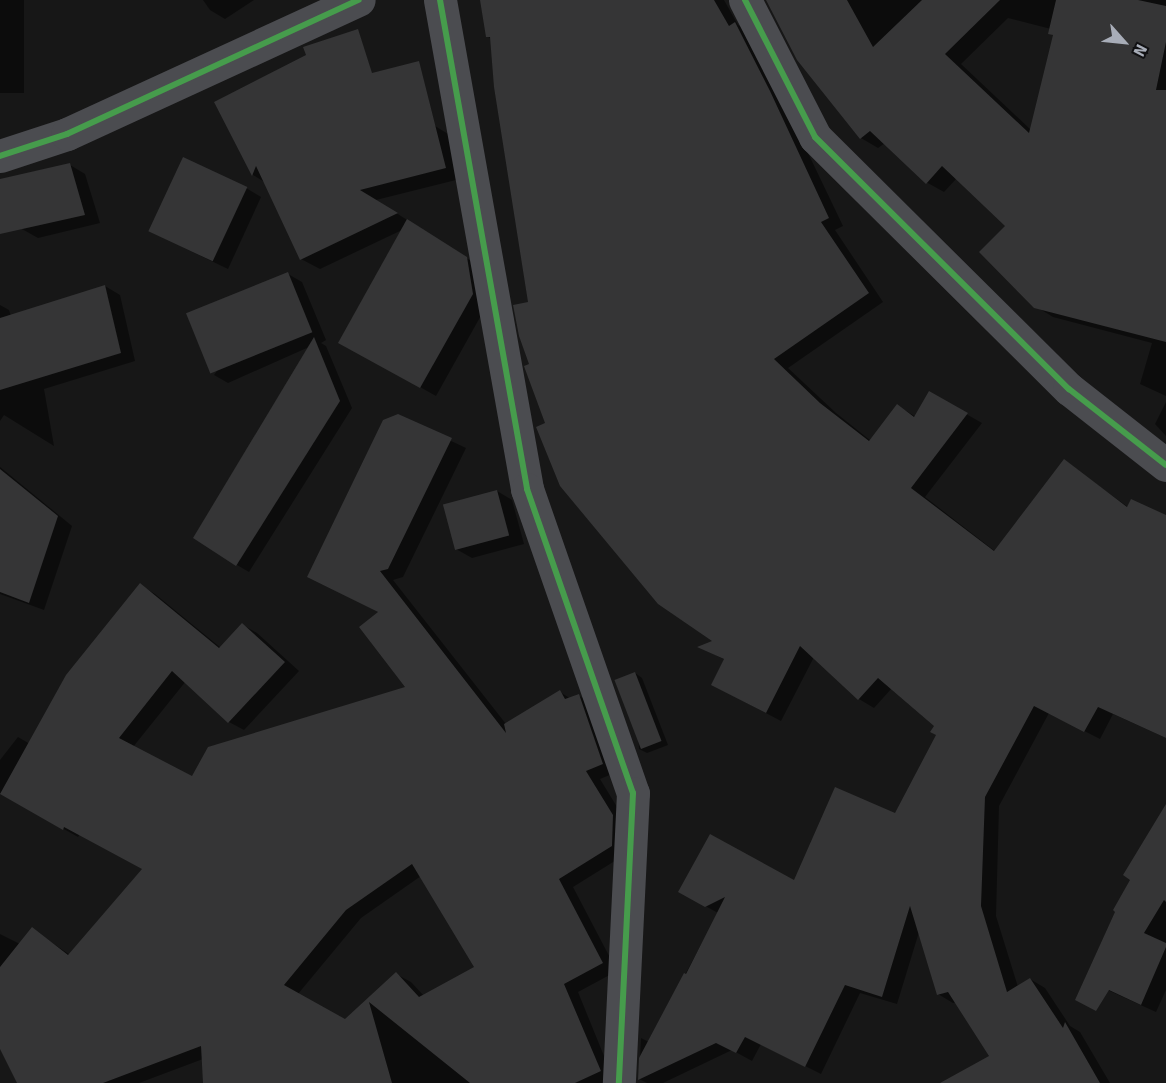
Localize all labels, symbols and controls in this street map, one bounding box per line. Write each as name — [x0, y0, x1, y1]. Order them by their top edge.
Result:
north arrow — [1094, 12, 1154, 72]
text: N — [1129, 41, 1151, 60]

